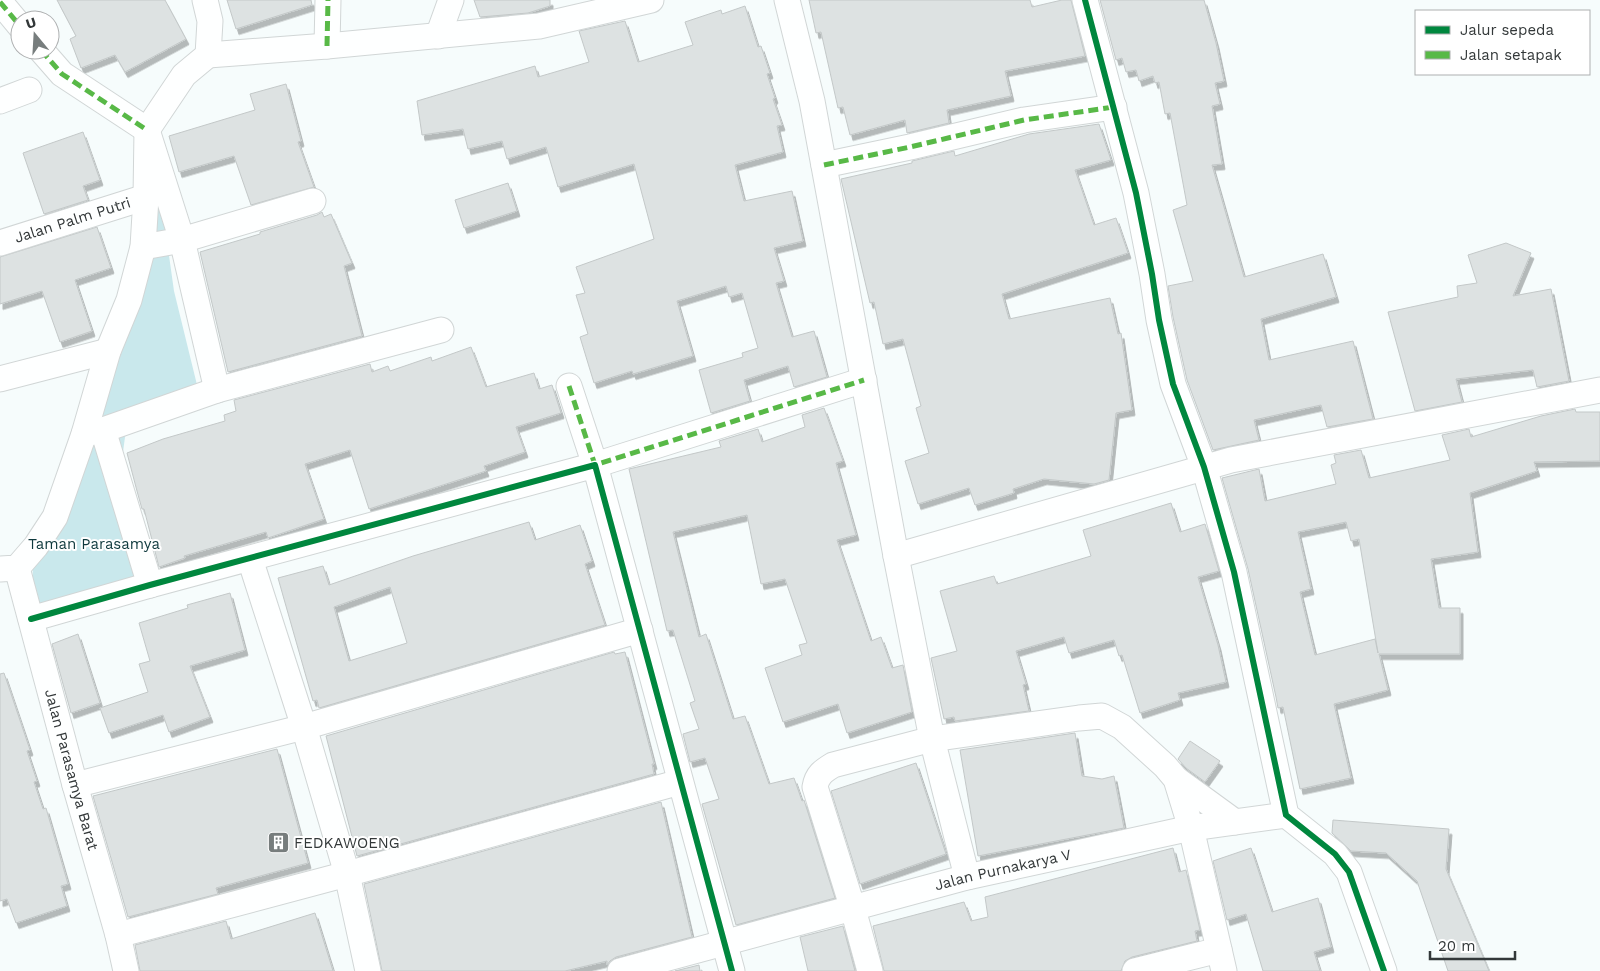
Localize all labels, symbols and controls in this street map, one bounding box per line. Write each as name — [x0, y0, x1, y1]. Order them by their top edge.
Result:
north arrow — [10, 10, 60, 60]
legend — [1415, 10, 1590, 75]
text: U — [24, 13, 38, 32]
text: Jalur sepeda — [1460, 21, 1554, 39]
text: Jalan setapak — [1460, 46, 1562, 64]
street label: Jalan Palm Putri — [12, 193, 133, 247]
park label: Taman Parasamya — [28, 535, 160, 553]
street label: Jalan Parasamya Barat — [41, 687, 102, 853]
building icon: FEDKAWOENG — [266, 831, 290, 855]
place label: FEDKAWOENG — [294, 834, 400, 852]
street label: Jalan Purnakarya V — [932, 845, 1073, 894]
scale bar — [1430, 928, 1515, 960]
text: 20 m — [1438, 937, 1476, 955]

